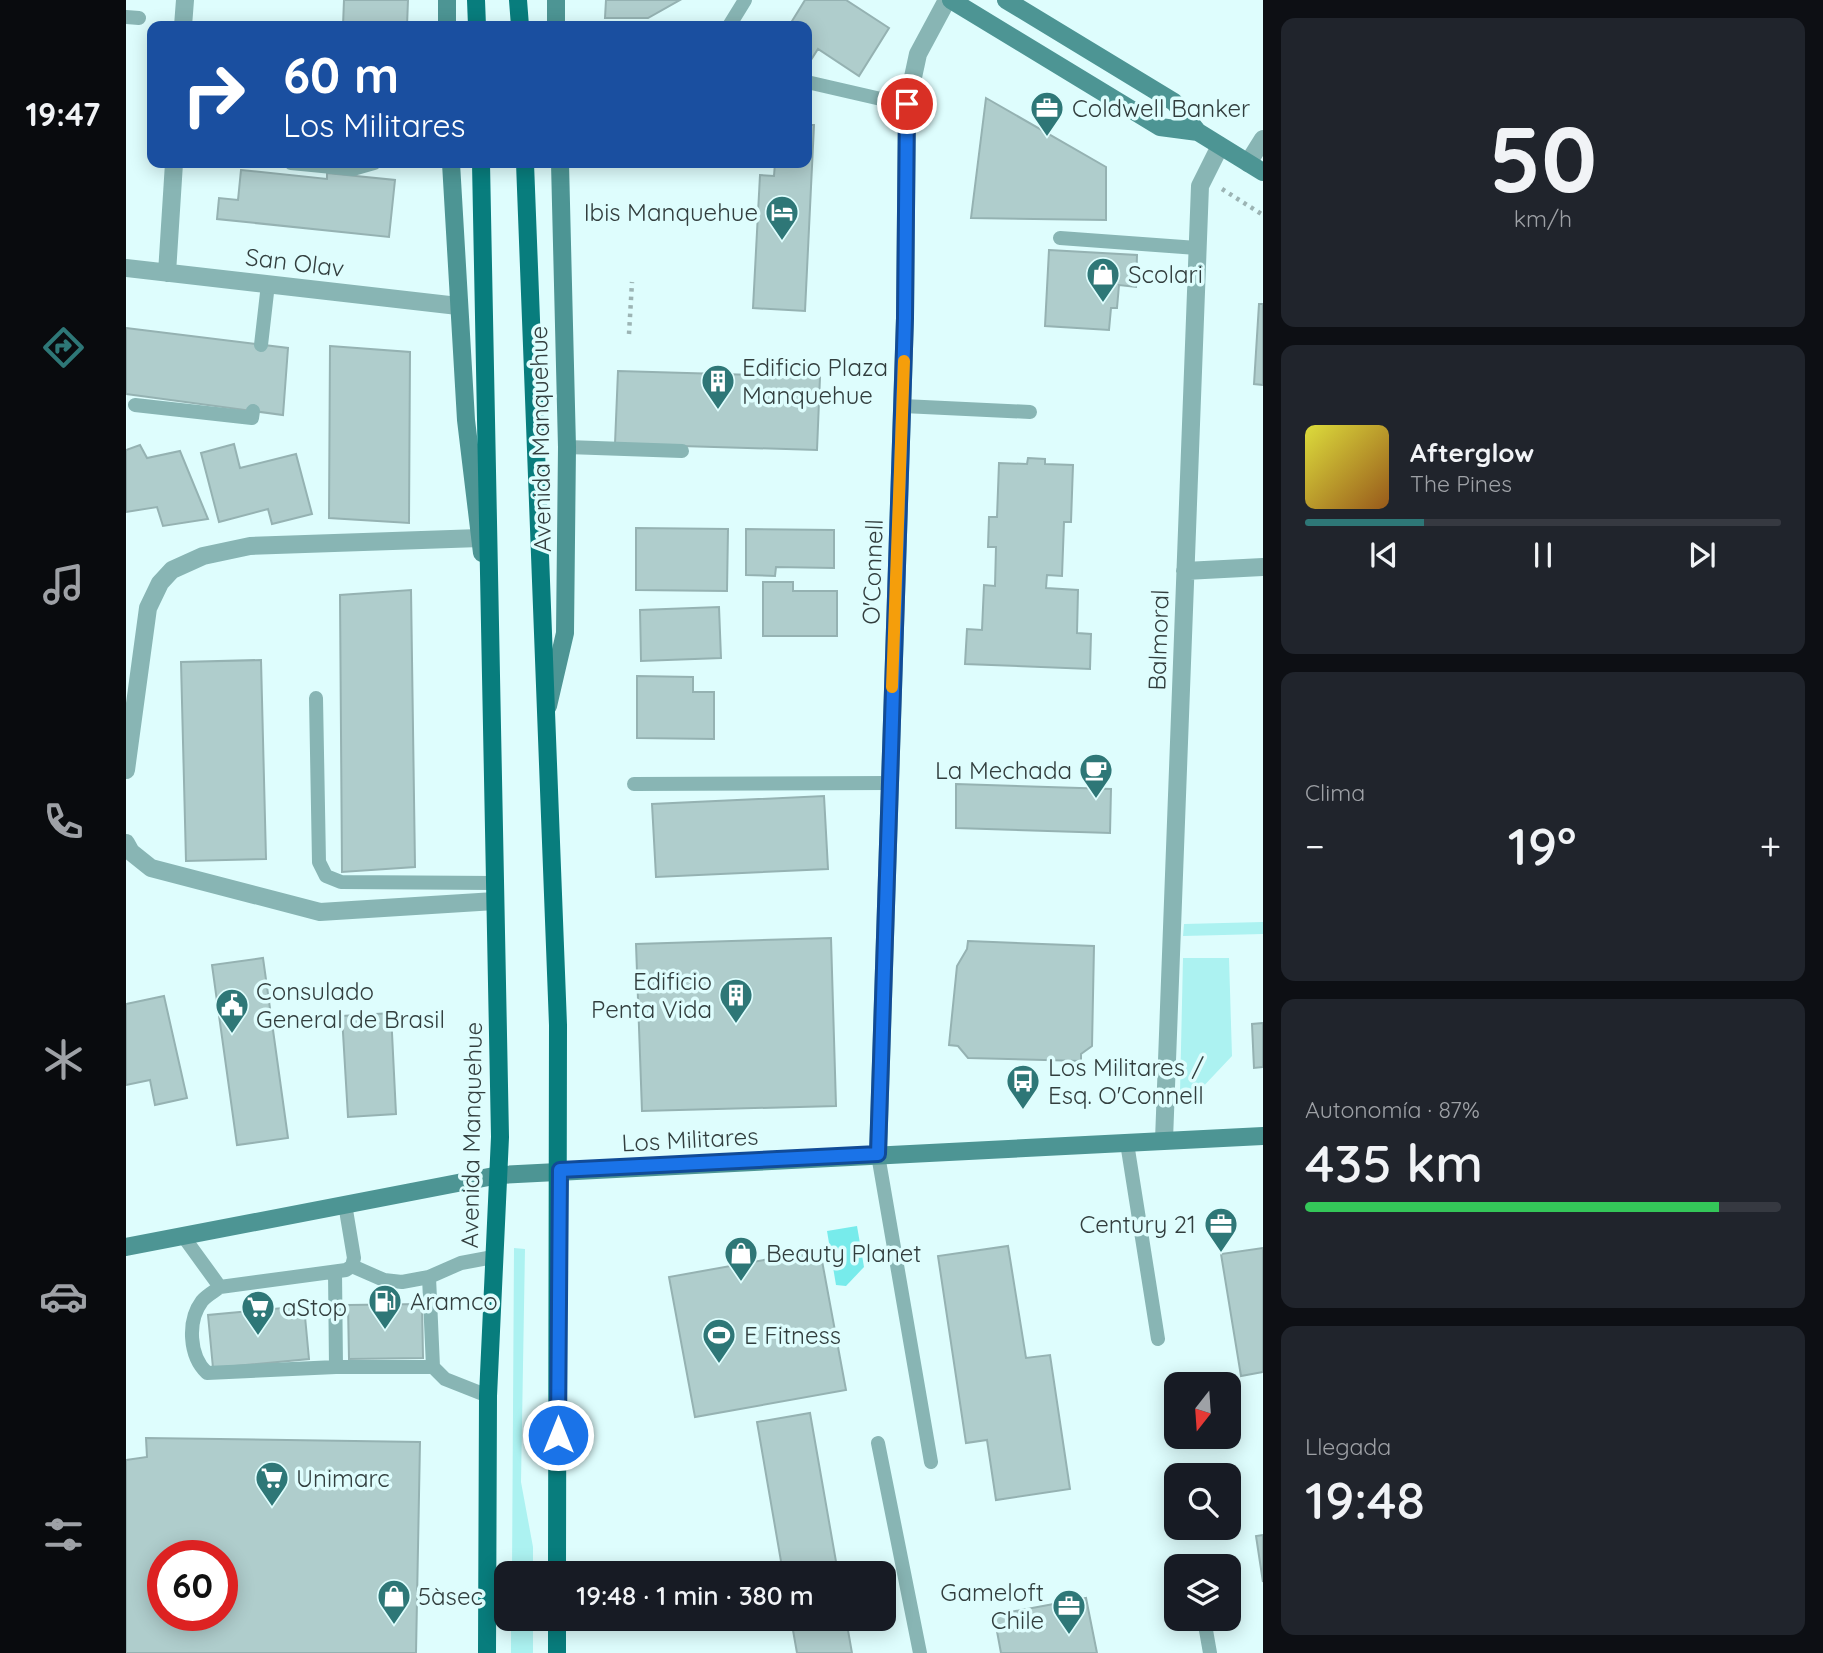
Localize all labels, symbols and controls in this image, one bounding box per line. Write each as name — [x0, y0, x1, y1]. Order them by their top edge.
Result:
text: 60 m — [283, 44, 399, 105]
icon: right — [168, 49, 259, 140]
pin — [877, 74, 937, 134]
icon: arrive — [888, 85, 926, 123]
office icon: Coldwell Banker — [1028, 89, 1066, 138]
place label: Coldwell Banker — [1072, 93, 1250, 123]
text: 19:47 — [26, 94, 100, 134]
text: 50 — [1489, 101, 1597, 215]
text: Los Militares — [283, 105, 466, 145]
hotel icon: Ibis Manquehue — [763, 193, 801, 242]
place label: Ibis Manquehue — [584, 197, 758, 227]
text: km/h — [1514, 204, 1572, 233]
street label: San Olav — [244, 241, 346, 283]
shop icon: Scolari — [1084, 255, 1122, 304]
place label: Scolari — [1128, 259, 1203, 289]
icon: directions — [39, 323, 88, 372]
street label: Avenida Manquehue — [523, 325, 557, 553]
place label: Edificio Plaza Manquehue — [742, 352, 888, 410]
building icon: Edificio Plaza Manquehue — [699, 362, 737, 411]
text: Afterglow — [1410, 436, 1534, 469]
text: The Pines — [1410, 469, 1512, 498]
street label: O'Connell — [855, 519, 889, 625]
icon: previous — [1365, 536, 1403, 574]
icon: pause — [1524, 536, 1562, 574]
icon: next — [1683, 536, 1721, 574]
icon: music — [39, 560, 88, 609]
street label: Balmoral — [1141, 589, 1175, 691]
cafe icon: La Mechada — [1077, 751, 1115, 800]
place label: La Mechada — [935, 755, 1072, 785]
text: Clima — [1305, 778, 1365, 807]
icon: phone — [39, 797, 88, 846]
text: 19° — [1508, 813, 1577, 878]
text: − — [1305, 822, 1325, 870]
text: + — [1760, 822, 1781, 870]
place label: Edificio Penta Vida — [591, 966, 712, 1024]
place label: Consulado General de Brasil — [256, 976, 445, 1034]
building icon: Edificio Penta Vida — [717, 976, 755, 1025]
public building icon: Consulado General de Brasil — [213, 986, 251, 1035]
street label: Avenida Manquehue — [454, 1021, 488, 1249]
icon: climate — [39, 1035, 88, 1084]
place label: Los Militares / Esq. O'Connell — [1048, 1052, 1204, 1110]
bus stop icon: Los Militares / Esq. O'Connell — [1004, 1062, 1042, 1111]
text: Autonomía · 87% — [1305, 1095, 1480, 1124]
street label: Los Militares — [621, 1120, 759, 1158]
text: 435 km — [1305, 1130, 1483, 1195]
office icon: Century 21 — [1202, 1205, 1240, 1254]
place label: Century 21 — [1080, 1209, 1196, 1239]
shop icon: Beauty Planet — [722, 1234, 760, 1283]
place label: Beauty Planet — [766, 1238, 921, 1268]
icon: car — [39, 1272, 88, 1321]
fuel station icon: Aramco — [366, 1282, 404, 1331]
place label: Aramco — [410, 1286, 498, 1316]
supermarket icon: aStop — [239, 1288, 277, 1337]
place label: aStop — [282, 1292, 347, 1322]
sports icon: E Fitness — [700, 1316, 738, 1365]
place label: E Fitness — [744, 1320, 841, 1350]
north arrow — [1164, 1372, 1241, 1449]
map controls — [1164, 1372, 1241, 1631]
position arrow — [521, 1398, 595, 1472]
text: Llegada — [1305, 1432, 1391, 1461]
supermarket icon: Unimarc — [253, 1459, 291, 1508]
place label: Unimarc — [296, 1463, 390, 1493]
button: search — [1164, 1463, 1241, 1540]
text: 19:48 — [1305, 1467, 1425, 1532]
icon: filters — [39, 1510, 88, 1559]
speed limit sign: 60 — [147, 1540, 238, 1631]
button: layers — [1164, 1554, 1241, 1631]
shop icon: 5àsec — [375, 1577, 413, 1626]
place label: Gameloft Chile — [940, 1577, 1044, 1635]
text: 19:48 · 1 min · 380 m — [576, 1579, 814, 1612]
place label: 5àsec — [418, 1581, 483, 1611]
office icon: Gameloft Chile — [1050, 1587, 1088, 1636]

